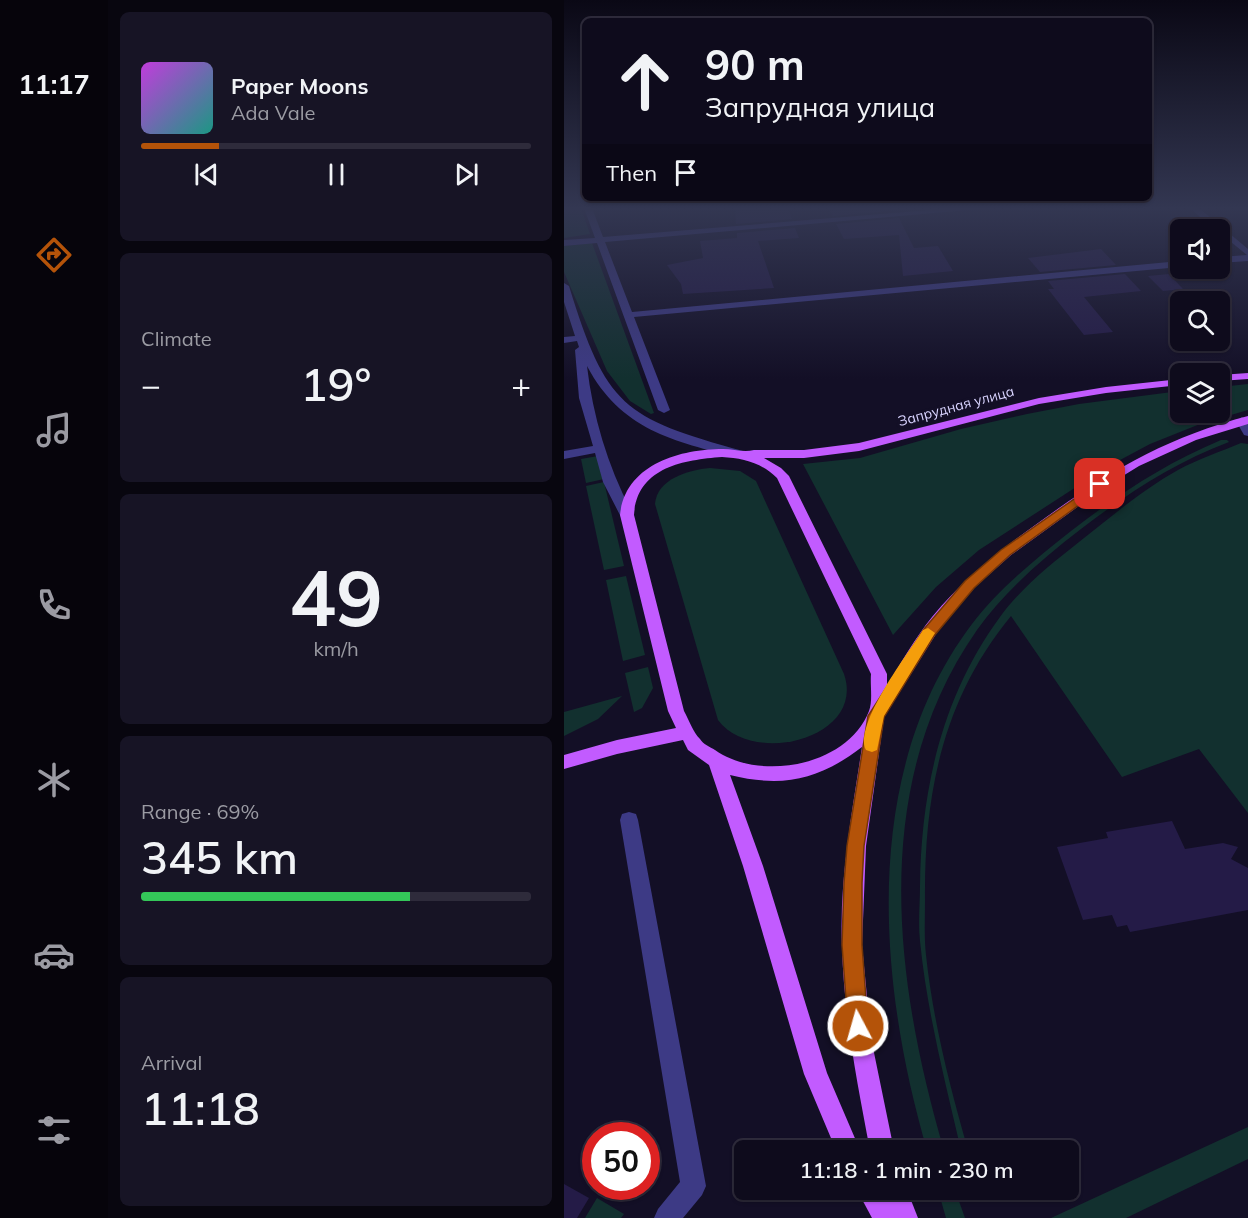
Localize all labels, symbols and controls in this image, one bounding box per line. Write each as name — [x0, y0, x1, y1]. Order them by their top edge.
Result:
text: 90 m — [705, 38, 805, 91]
icon: ahead — [606, 42, 684, 120]
text: 11:17 — [18, 67, 90, 101]
text: Paper Moons — [231, 72, 369, 100]
text: Запрудная улица — [705, 90, 935, 124]
text: Ada Vale — [231, 100, 315, 125]
icon: arrive — [669, 156, 702, 189]
icon: previous — [190, 158, 223, 191]
icon: pause — [320, 158, 353, 191]
icon: next — [450, 158, 483, 191]
text: Then — [606, 159, 657, 187]
map controls — [1170, 219, 1230, 423]
button: sound — [1170, 219, 1230, 279]
icon: directions — [33, 234, 75, 276]
button: search — [1170, 291, 1230, 351]
text: Climate — [141, 326, 212, 351]
text: 19° — [301, 356, 371, 412]
button: layers — [1170, 363, 1230, 423]
text: − — [141, 364, 161, 405]
text: + — [511, 364, 531, 405]
street label: Запрудная улица — [896, 382, 1016, 430]
icon: music — [33, 409, 75, 451]
pin — [1074, 458, 1125, 509]
icon: arrive — [1083, 467, 1116, 500]
text: 49 — [289, 548, 383, 646]
icon: phone — [33, 584, 75, 626]
text: km/h — [313, 636, 359, 661]
icon: climate — [33, 759, 75, 801]
text: Range · 69% — [141, 799, 259, 824]
text: 345 km — [141, 829, 298, 885]
icon: car — [33, 934, 75, 976]
position arrow — [826, 994, 890, 1058]
text: Arrival — [141, 1050, 202, 1075]
text: 11:18 — [141, 1080, 260, 1136]
icon: filters — [33, 1109, 75, 1151]
speed limit sign: 50 — [582, 1122, 660, 1200]
text: 11:18 · 1 min · 230 m — [799, 1156, 1014, 1184]

